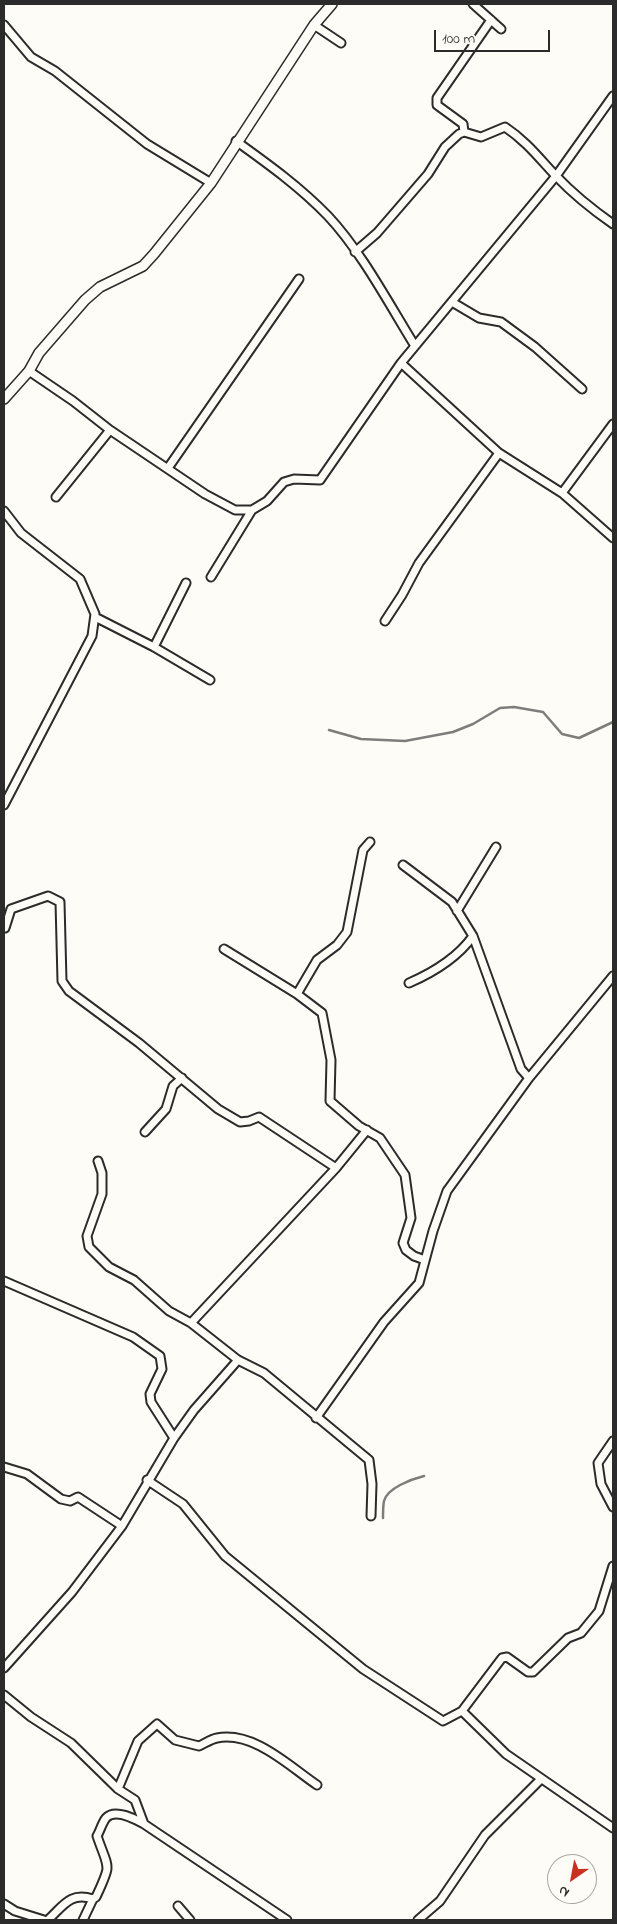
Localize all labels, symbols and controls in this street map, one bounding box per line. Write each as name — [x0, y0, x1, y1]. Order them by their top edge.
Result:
scale bar — [437, 20, 553, 52]
text: 100 m — [442, 28, 475, 50]
north arrow — [547, 1854, 597, 1904]
text: N — [554, 1880, 574, 1903]

